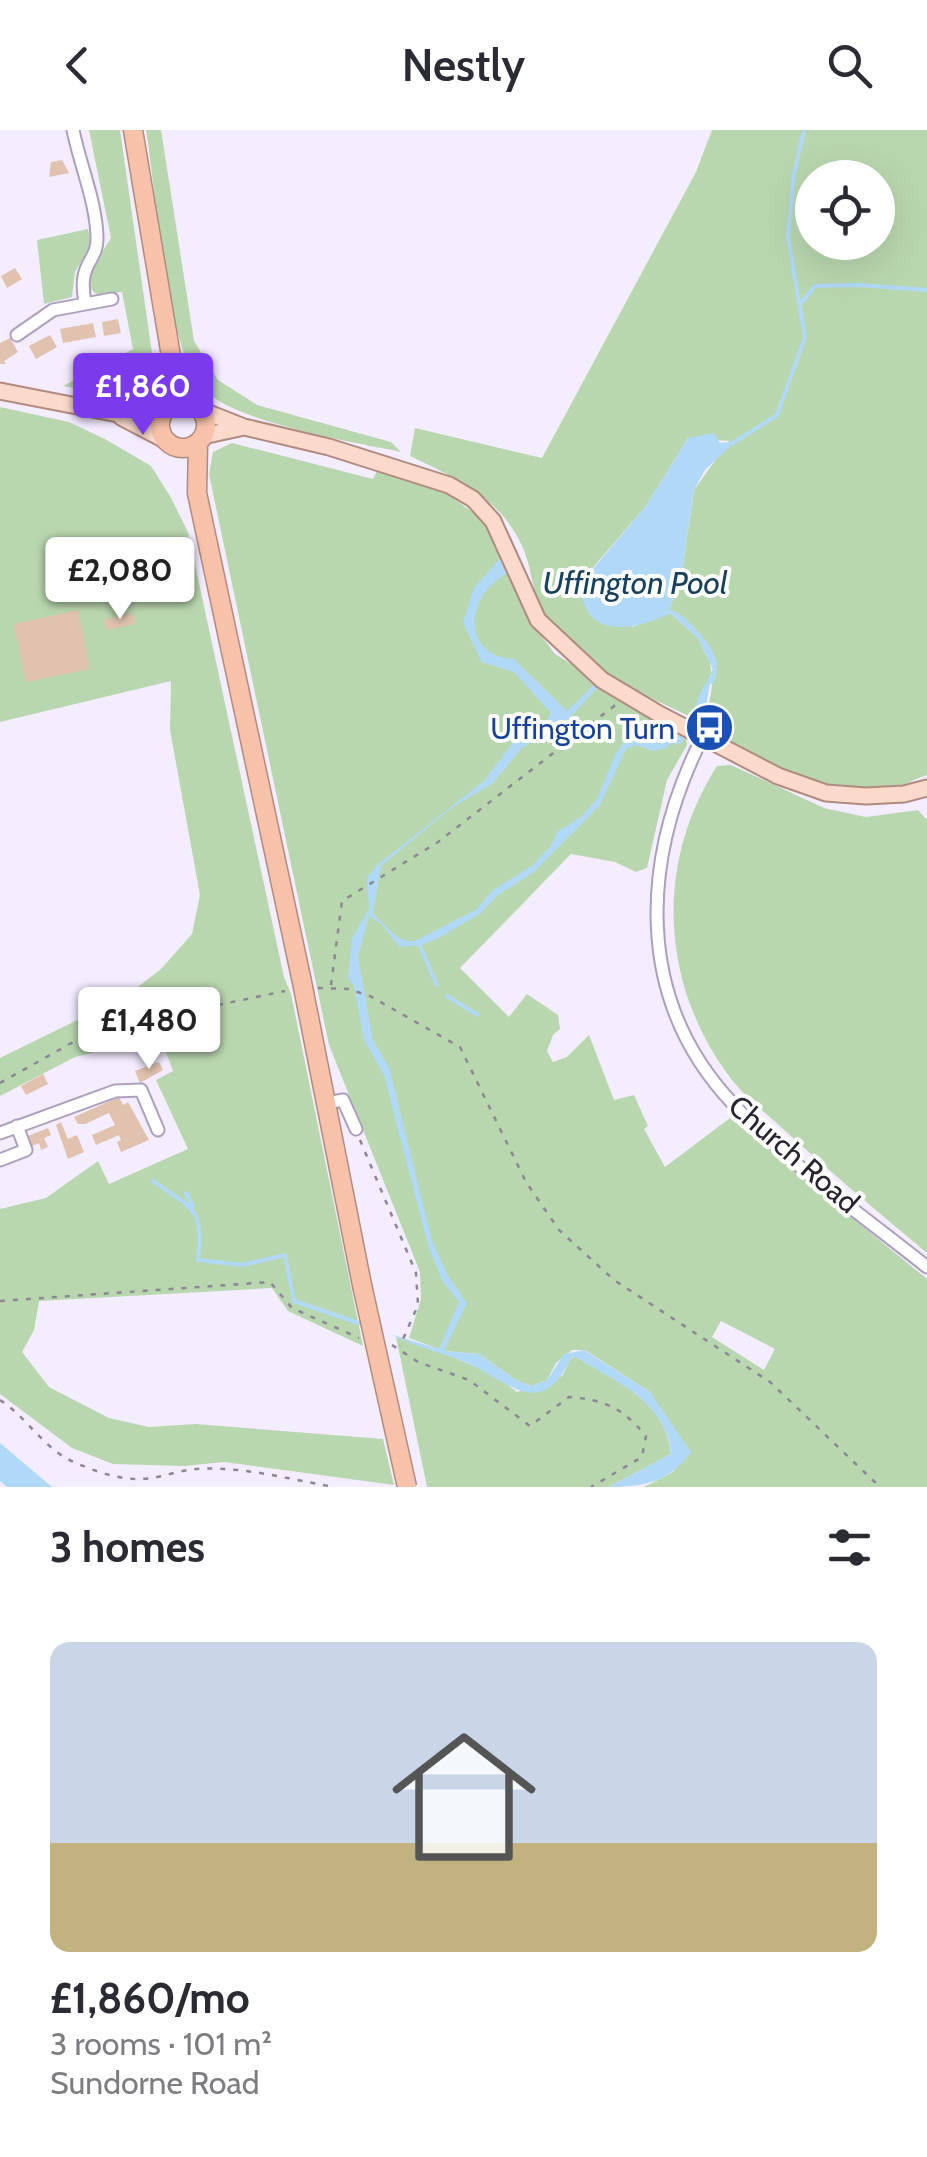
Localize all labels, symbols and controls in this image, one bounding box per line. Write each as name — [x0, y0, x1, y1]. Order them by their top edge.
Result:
icon: back — [50, 38, 105, 93]
text: Nestly — [402, 38, 525, 92]
icon: search — [822, 38, 877, 93]
map controls — [795, 160, 895, 260]
button: locate — [795, 160, 895, 260]
pin: £1,860 — [62, 353, 224, 438]
text: £1,860 — [95, 366, 191, 405]
pin: £2,080 — [39, 537, 201, 622]
text: £2,080 — [67, 550, 173, 589]
water label: Uffington Pool — [542, 563, 728, 602]
bus stop icon: Uffington Turn — [684, 702, 736, 754]
place label: Uffington Turn — [490, 710, 675, 747]
pin: £1,480 — [68, 987, 230, 1072]
text: £1,480 — [100, 1000, 198, 1039]
street label: Church Road — [721, 1087, 867, 1221]
icon: filters — [822, 1520, 877, 1575]
text: 3 homes — [50, 1521, 205, 1573]
icon: home — [374, 1707, 554, 1887]
text: £1,860/mo — [50, 1972, 250, 2024]
text: 3 rooms · 101 m² — [50, 2024, 272, 2063]
text: Sundorne Road — [50, 2063, 260, 2102]

